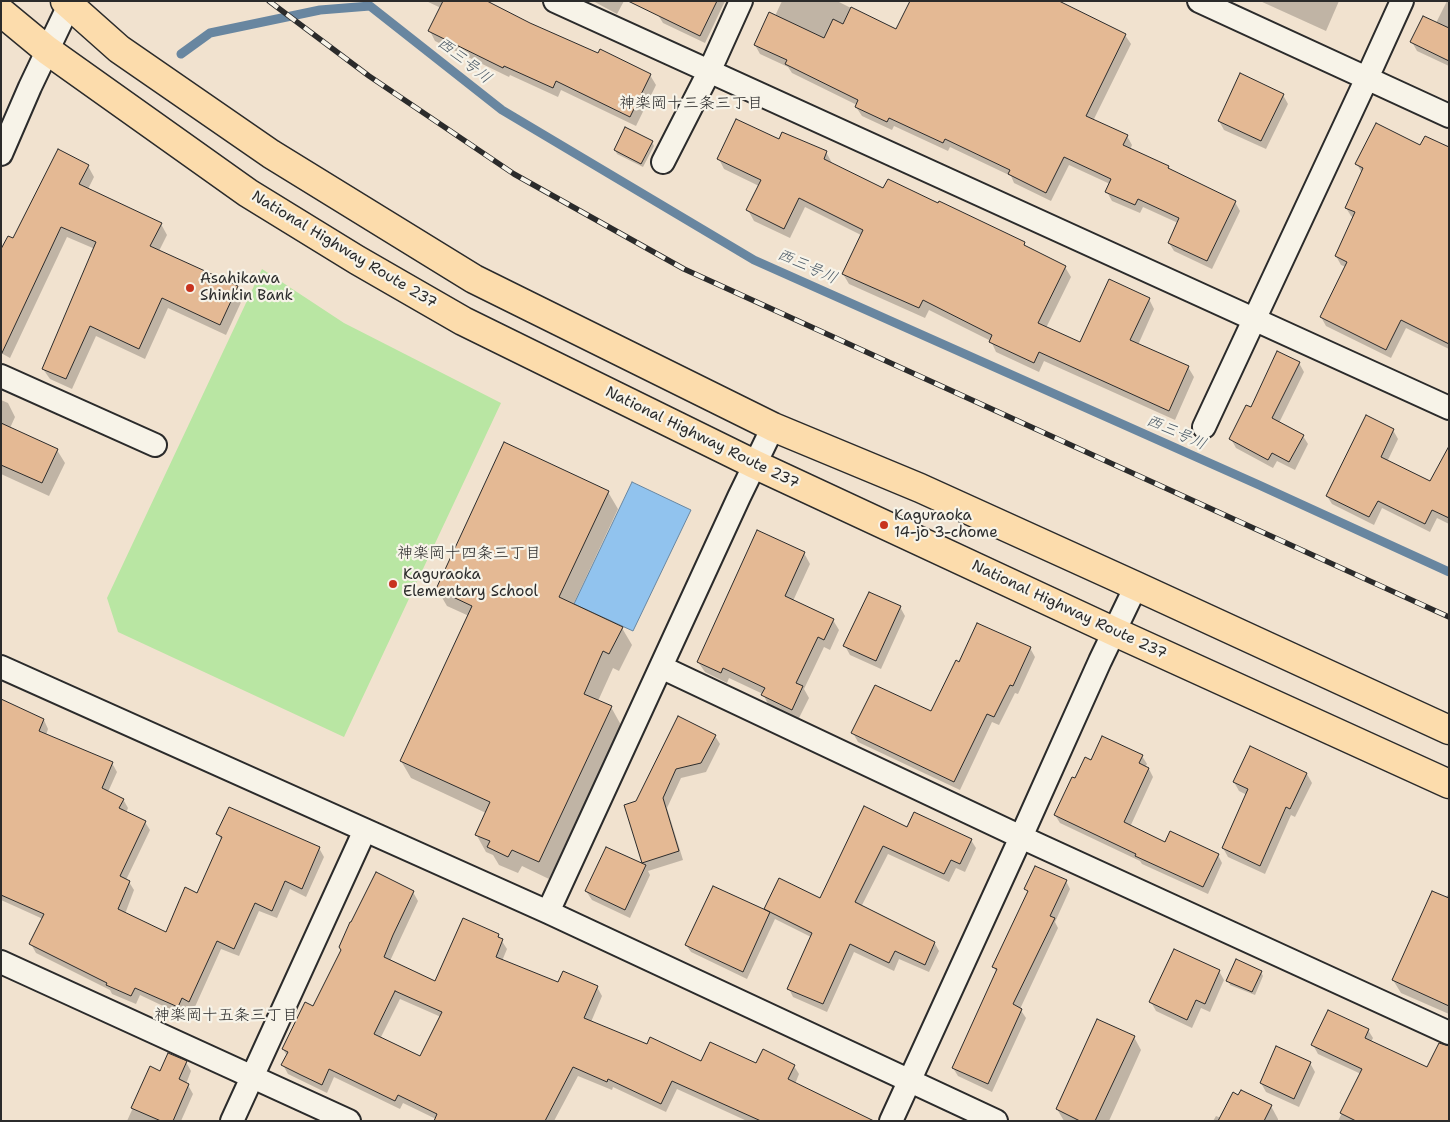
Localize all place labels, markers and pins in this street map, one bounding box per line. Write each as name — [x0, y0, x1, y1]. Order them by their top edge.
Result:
place label: Asahikawa Shinkin Bank — [200, 270, 293, 305]
marker: Asahikawa Shinkin Bank — [184, 282, 196, 294]
place label: Kaguraoka 14-jo 3-chome — [894, 507, 998, 542]
marker: Kaguraoka 14-jo 3-chome — [878, 519, 890, 531]
place label: Kaguraoka Elementary School — [403, 566, 538, 601]
marker: Kaguraoka Elementary School — [387, 578, 399, 590]

